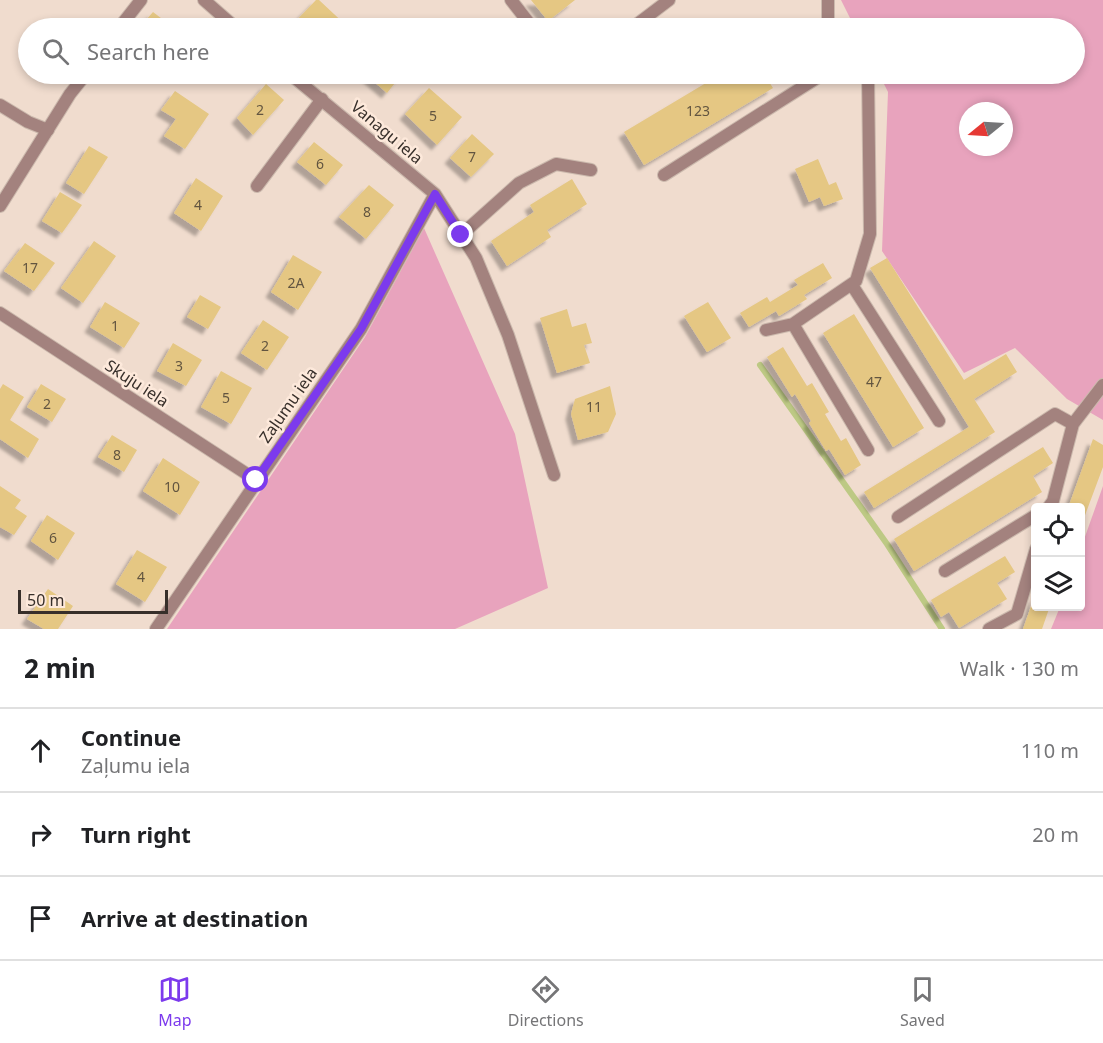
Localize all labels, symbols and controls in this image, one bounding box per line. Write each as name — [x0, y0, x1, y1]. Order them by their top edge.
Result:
search box — [18, 18, 1085, 84]
icon: search — [39, 35, 72, 68]
text: Search here — [87, 36, 209, 66]
street label: Vanagu iela — [347, 96, 427, 168]
house number: 2 — [256, 100, 264, 119]
house number: 123 — [686, 101, 710, 120]
north arrow — [959, 102, 1013, 156]
house number: 5 — [429, 106, 437, 125]
house number: 7 — [468, 147, 476, 166]
house number: 6 — [316, 154, 324, 173]
house number: 4 — [194, 195, 202, 214]
house number: 8 — [363, 202, 371, 221]
route end — [447, 221, 473, 247]
house number: 17 — [22, 258, 38, 277]
house number: 2A — [288, 273, 305, 292]
house number: 1 — [111, 316, 119, 335]
house number: 2 — [261, 336, 269, 355]
street label: Skuju iela — [101, 354, 173, 412]
house number: 3 — [175, 356, 183, 375]
street label: Zaļumu iela — [254, 363, 322, 447]
house number: 47 — [866, 372, 882, 391]
house number: 5 — [222, 388, 230, 407]
house number: 2 — [43, 394, 51, 413]
house number: 11 — [586, 397, 602, 416]
house number: 8 — [113, 445, 121, 464]
route start — [242, 466, 268, 492]
house number: 10 — [164, 477, 180, 496]
map controls — [1031, 503, 1085, 611]
button: locate — [1031, 503, 1085, 557]
house number: 6 — [49, 528, 57, 547]
button: layers — [1031, 557, 1085, 611]
house number: 4 — [137, 567, 145, 586]
scale bar — [18, 587, 168, 614]
text: 50 m — [27, 589, 64, 611]
text: 2 min — [24, 650, 96, 686]
text: Walk · 130 m — [960, 655, 1079, 682]
text: Continue — [81, 722, 181, 752]
icon: ahead — [24, 734, 57, 767]
text: 110 m — [1021, 737, 1079, 764]
text: Zaļumu iela — [81, 752, 190, 779]
icon: right — [24, 818, 57, 851]
text: Turn right — [81, 819, 191, 849]
text: 20 m — [1032, 821, 1079, 848]
icon: arrive — [24, 902, 57, 935]
text: Arrive at destination — [81, 903, 308, 933]
tab: Map — [158, 973, 191, 1031]
tab: Directions — [508, 973, 584, 1031]
tab: Saved — [900, 973, 945, 1031]

